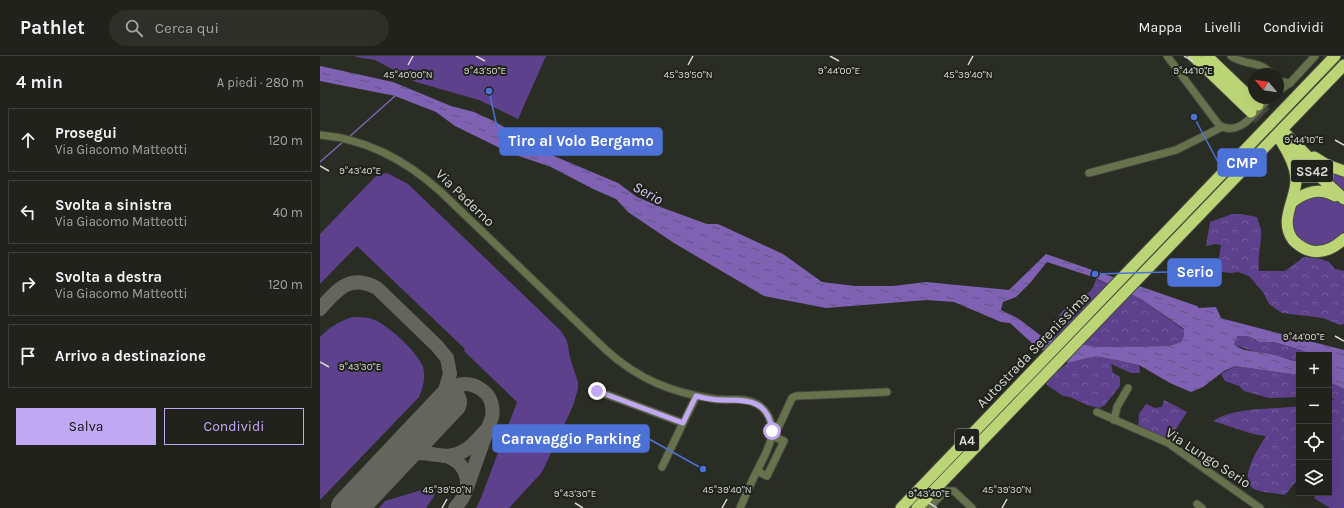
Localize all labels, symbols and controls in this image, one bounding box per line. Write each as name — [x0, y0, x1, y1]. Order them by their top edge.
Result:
search box — [109, 10, 389, 46]
text: Pathlet — [20, 17, 85, 39]
icon: search — [123, 17, 145, 39]
text: Cerca qui — [155, 19, 219, 37]
text: Mappa — [1139, 19, 1182, 36]
text: Livelli — [1204, 19, 1241, 36]
text: Condividi — [1263, 19, 1324, 36]
text: 9°43'50"E — [464, 65, 506, 77]
text: 9°44'00"E — [818, 65, 860, 77]
text: 9°44'10"E — [1173, 65, 1213, 77]
north arrow — [1248, 68, 1284, 104]
text: 45°40'00"N — [383, 69, 433, 81]
text: 45°39'50"N — [663, 69, 713, 81]
text: 45°39'40"N — [943, 69, 993, 81]
text: 4 min — [16, 72, 63, 92]
text: A piedi · 280 m — [217, 75, 304, 90]
text: Prosegui — [55, 124, 117, 142]
callout: Tiro al Volo Bergamo — [500, 128, 662, 155]
icon: ahead — [17, 129, 39, 151]
text: Tiro al Volo Bergamo — [508, 132, 654, 150]
text: 120 m — [268, 133, 303, 148]
text: 9°44'10"E — [1284, 134, 1324, 146]
text: Via Giacomo Matteotti — [55, 142, 187, 157]
callout: CMP — [1218, 149, 1266, 176]
text: CMP — [1226, 154, 1258, 172]
road number: SS42 — [1291, 160, 1333, 182]
text: 9°43'40"E — [339, 165, 381, 177]
street label: Via Paderno — [432, 166, 498, 230]
water label: Serio — [630, 178, 667, 209]
text: Svolta a sinistra — [55, 196, 172, 214]
icon: left — [17, 201, 39, 223]
text: 40 m — [273, 205, 303, 220]
text: Via Giacomo Matteotti — [55, 214, 187, 229]
callout: Serio — [1168, 259, 1221, 286]
text: Serio — [1177, 263, 1213, 281]
text: Svolta a destra — [55, 268, 162, 286]
icon: right — [17, 273, 39, 295]
text: 120 m — [268, 277, 303, 292]
text: Via Giacomo Matteotti — [55, 286, 187, 301]
street label: Autostrada Serenissima — [973, 289, 1093, 411]
text: 9°44'00"E — [1283, 331, 1325, 343]
icon: arrive — [17, 345, 39, 367]
text: Arrivo a destinazione — [55, 347, 206, 365]
map controls — [1296, 352, 1332, 496]
button: + — [1296, 352, 1332, 388]
text: 9°43'30"E — [339, 361, 381, 373]
route end — [588, 382, 606, 400]
button: − — [1296, 388, 1332, 424]
button: Salva — [16, 408, 156, 445]
button: Condividi — [164, 408, 304, 445]
route start — [763, 422, 781, 440]
street label: Via Lungo Serio — [1162, 424, 1254, 492]
button: locate — [1296, 424, 1332, 460]
callout: Caravaggio Parking — [493, 425, 649, 452]
road number: A4 — [955, 429, 979, 451]
text: Caravaggio Parking — [501, 430, 641, 448]
button: layers — [1296, 460, 1332, 496]
text: 45°39'50"N — [422, 484, 472, 496]
text: 45°39'40"N — [702, 484, 752, 496]
text: 45°39'30"N — [982, 484, 1032, 496]
text: 9°43'30"E — [554, 488, 596, 500]
text: 9°43'40"E — [908, 488, 950, 500]

